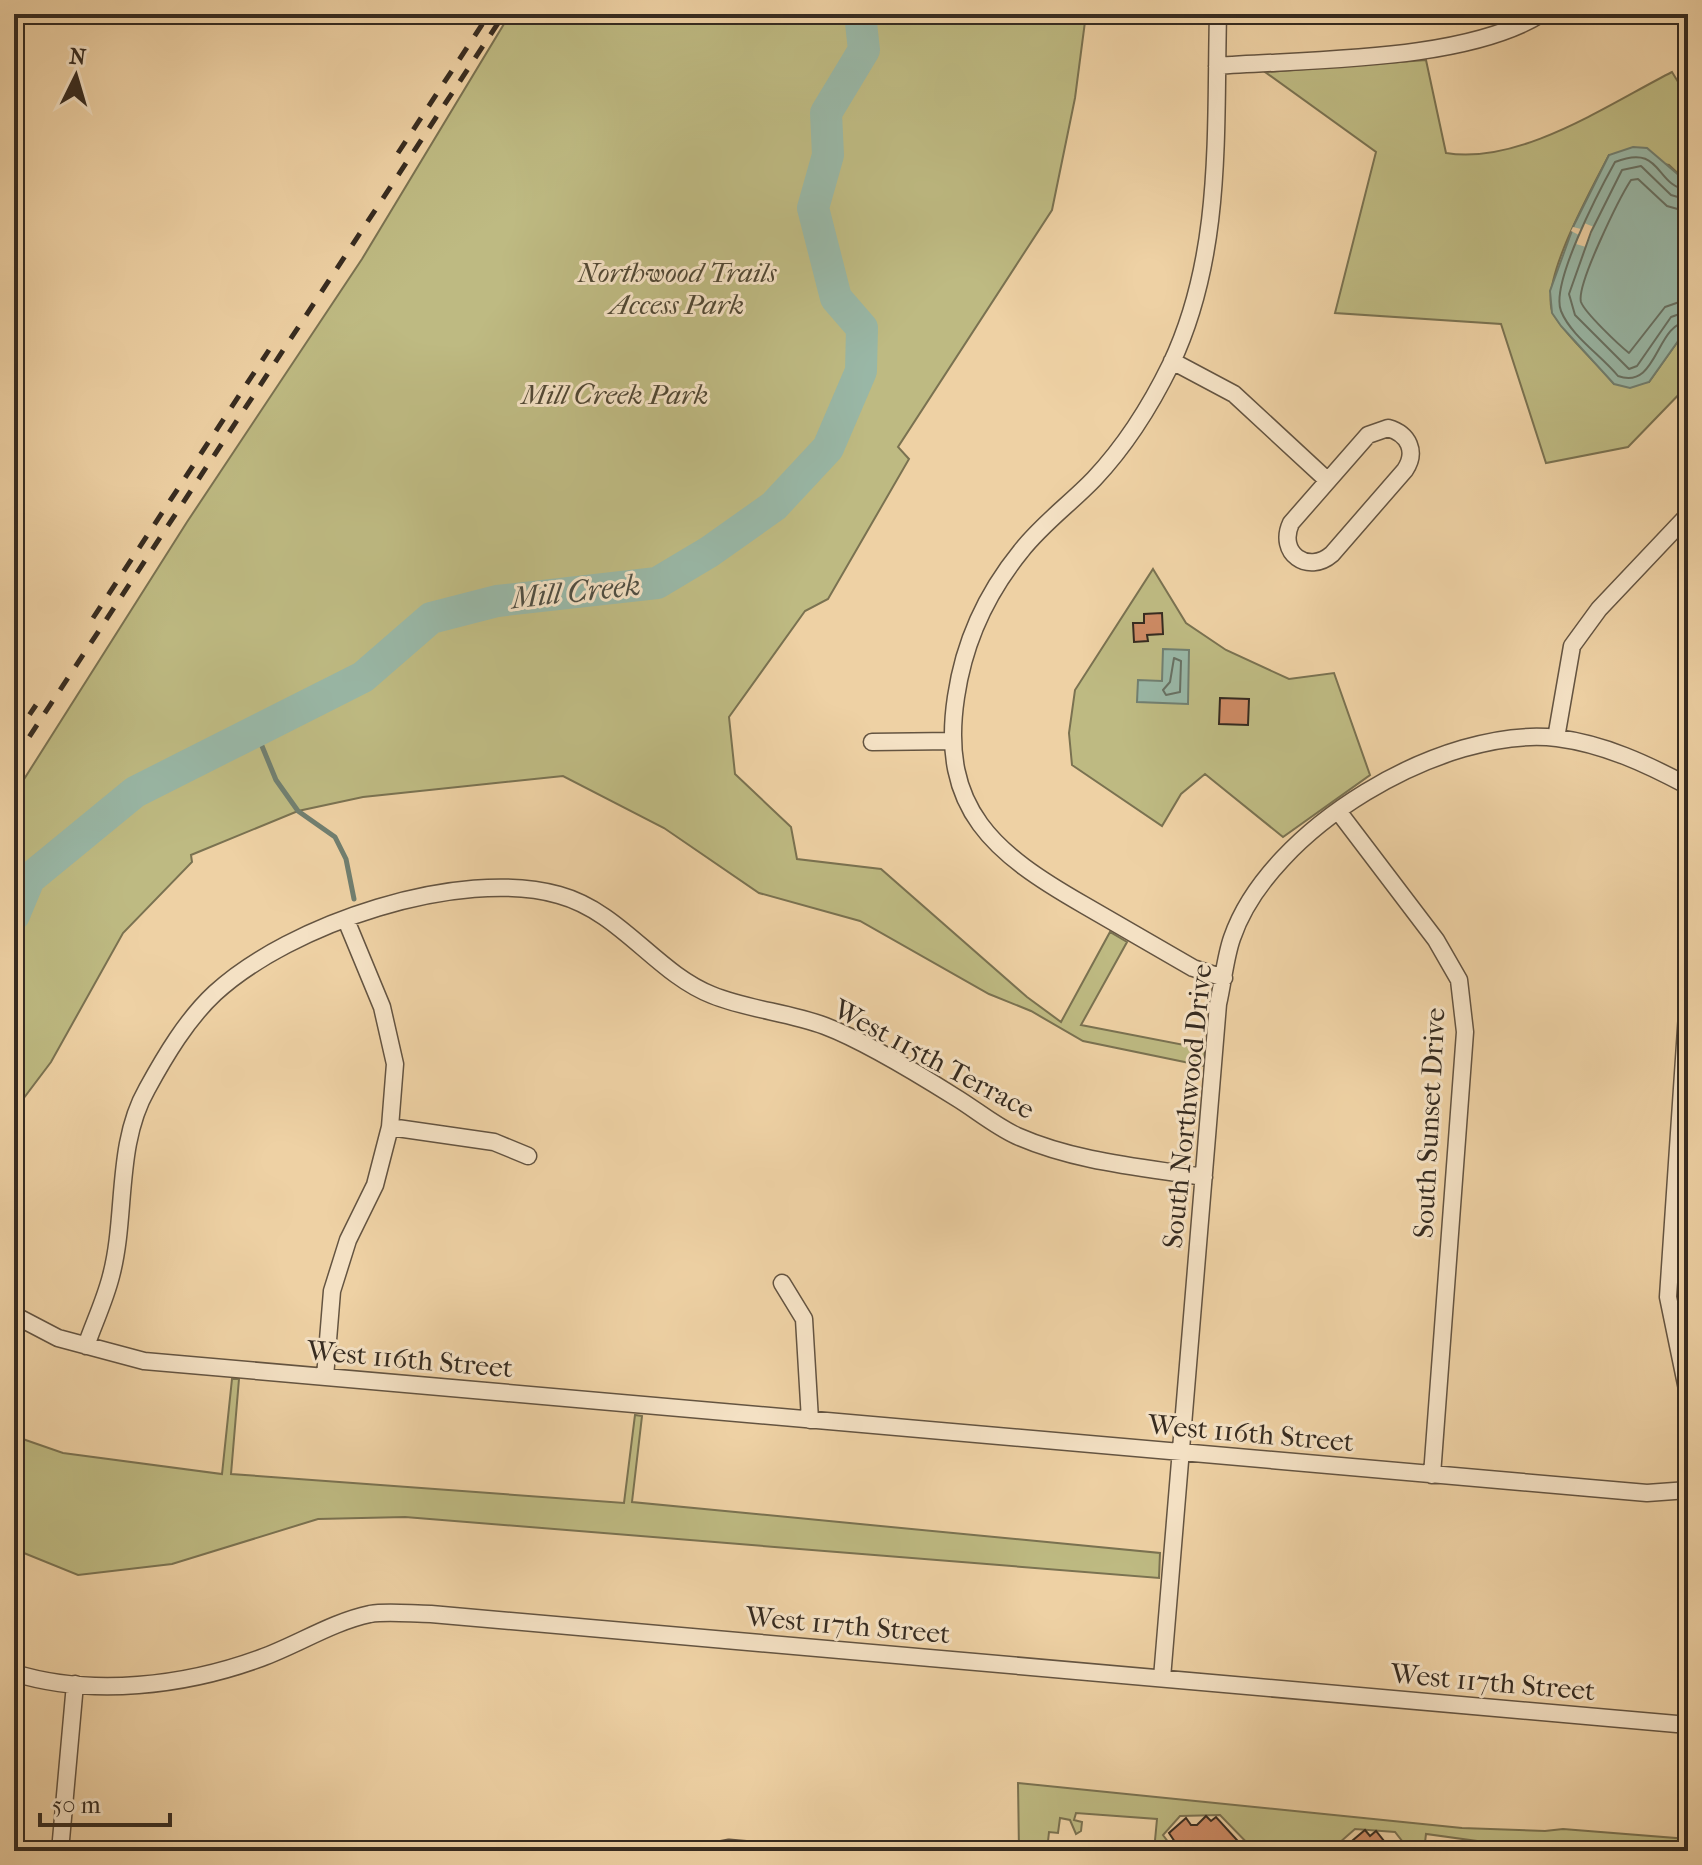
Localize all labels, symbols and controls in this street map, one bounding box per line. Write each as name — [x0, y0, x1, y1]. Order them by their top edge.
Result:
north arrow — [36, 36, 116, 116]
text: N — [68, 43, 87, 71]
park label: Northwood Trails Access Park — [577, 256, 778, 321]
park label: Mill Creek Park — [520, 378, 708, 411]
water label: Mill Creek — [508, 568, 642, 616]
street label: South Northwood Drive — [1156, 962, 1218, 1250]
street label: West 115th Terrace — [827, 992, 1040, 1126]
street label: South Sunset Drive — [1406, 1007, 1452, 1239]
street label: West 116th Street — [305, 1333, 514, 1384]
street label: West 116th Street — [1146, 1407, 1355, 1458]
street label: West 117th Street — [743, 1600, 952, 1650]
street label: West 117th Street — [1388, 1657, 1597, 1707]
scale bar — [40, 1777, 170, 1827]
text: 50 m — [52, 1791, 101, 1819]

